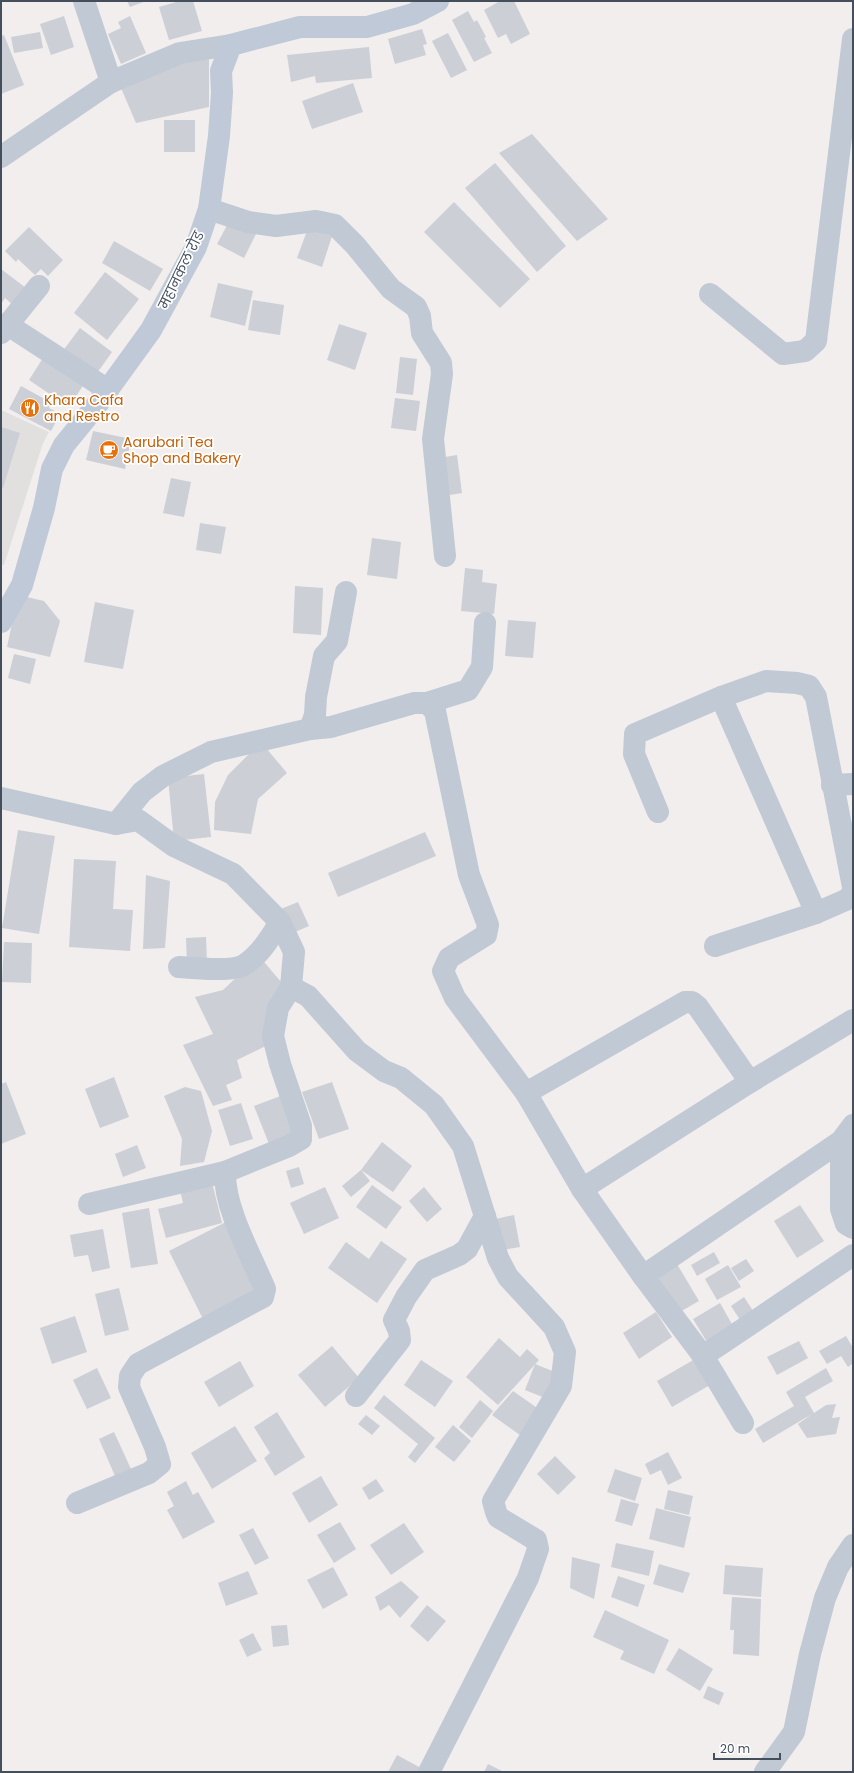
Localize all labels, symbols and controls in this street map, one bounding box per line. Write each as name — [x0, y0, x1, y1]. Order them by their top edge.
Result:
street label: महानकल रोड — [153, 227, 209, 313]
place label: Khara Cafa and Restro — [44, 390, 124, 426]
restaurant icon: Khara Cafa and Restro — [19, 397, 41, 419]
place label: Aarubari Tea Shop and Bakery — [123, 432, 241, 468]
cafe icon: Aarubari Tea Shop and Bakery — [98, 439, 120, 461]
scale bar — [714, 1735, 780, 1761]
text: 20 m — [720, 1740, 750, 1757]

